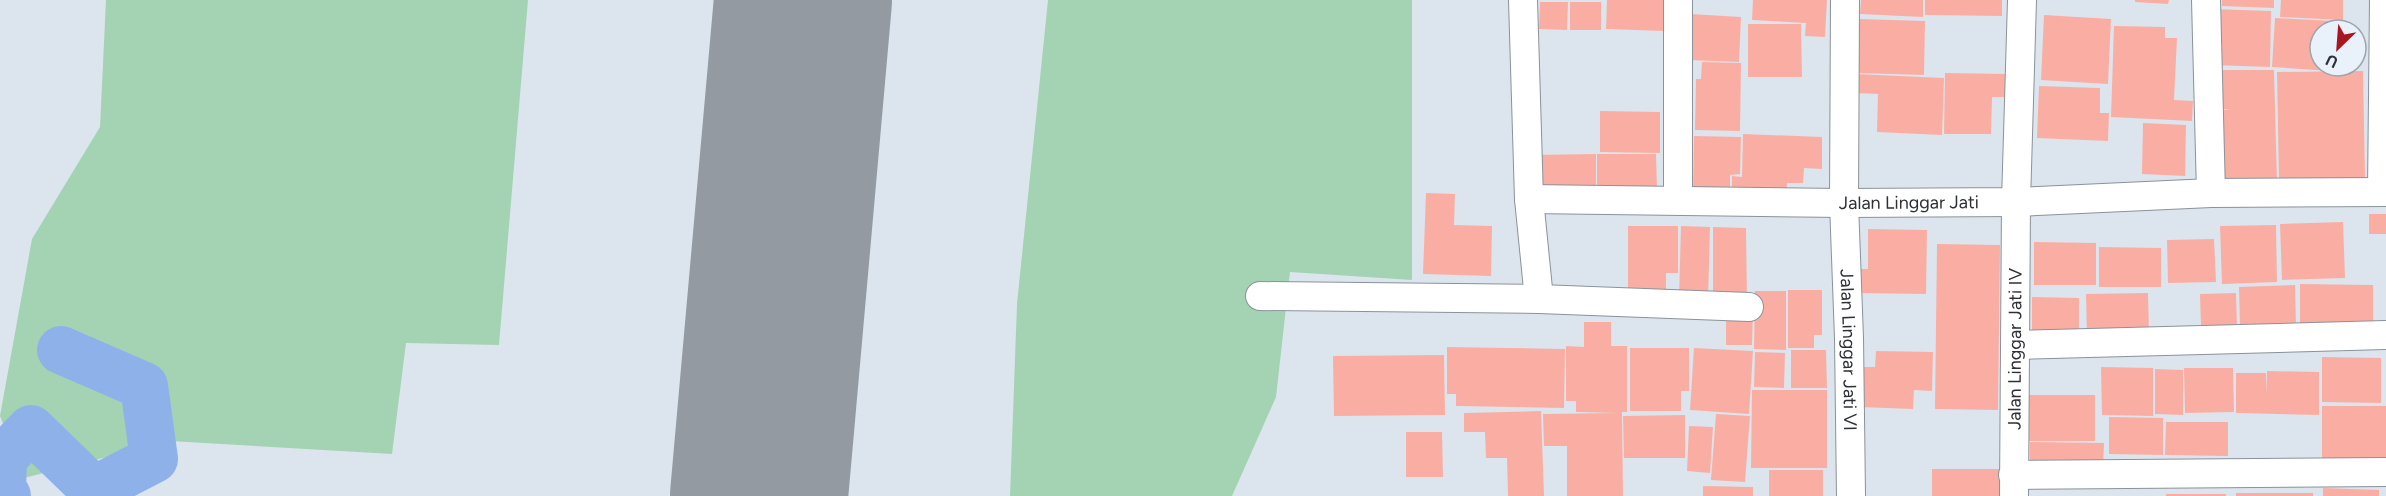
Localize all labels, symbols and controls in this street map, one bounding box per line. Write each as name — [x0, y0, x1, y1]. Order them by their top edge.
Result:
north arrow — [2308, 18, 2368, 78]
text: U — [2323, 50, 2341, 72]
street label: Jalan Linggar Jati — [1839, 191, 1979, 214]
street label: Jalan Linggar Jati IV — [2003, 267, 2027, 430]
street label: Jalan Linggar Jati VI — [1835, 269, 1861, 431]

